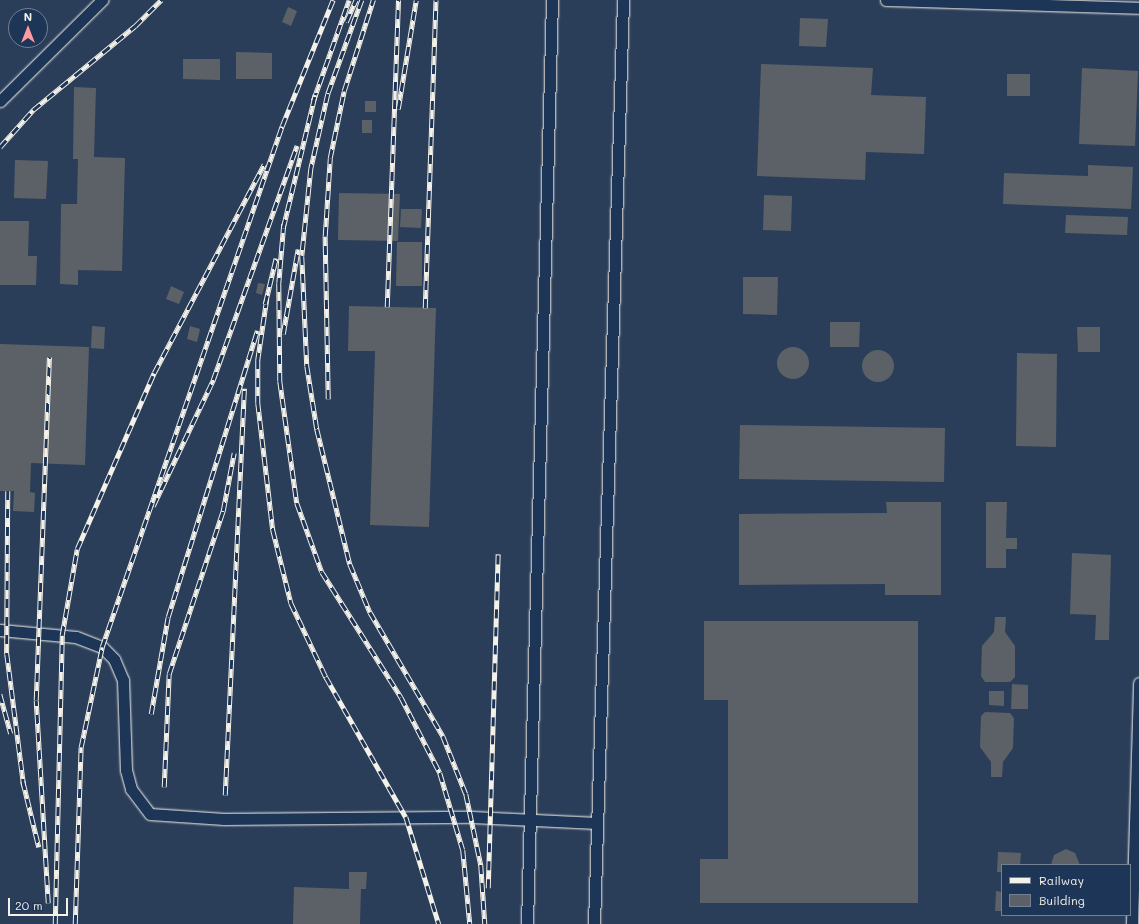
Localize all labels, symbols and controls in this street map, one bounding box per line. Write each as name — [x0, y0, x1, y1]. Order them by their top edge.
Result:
north arrow — [8, 8, 48, 48]
text: N — [24, 9, 32, 24]
legend — [1001, 864, 1131, 916]
text: Railway — [1039, 872, 1084, 888]
scale bar — [10, 890, 70, 916]
text: Building — [1039, 892, 1085, 908]
text: 20 m — [15, 897, 43, 913]

